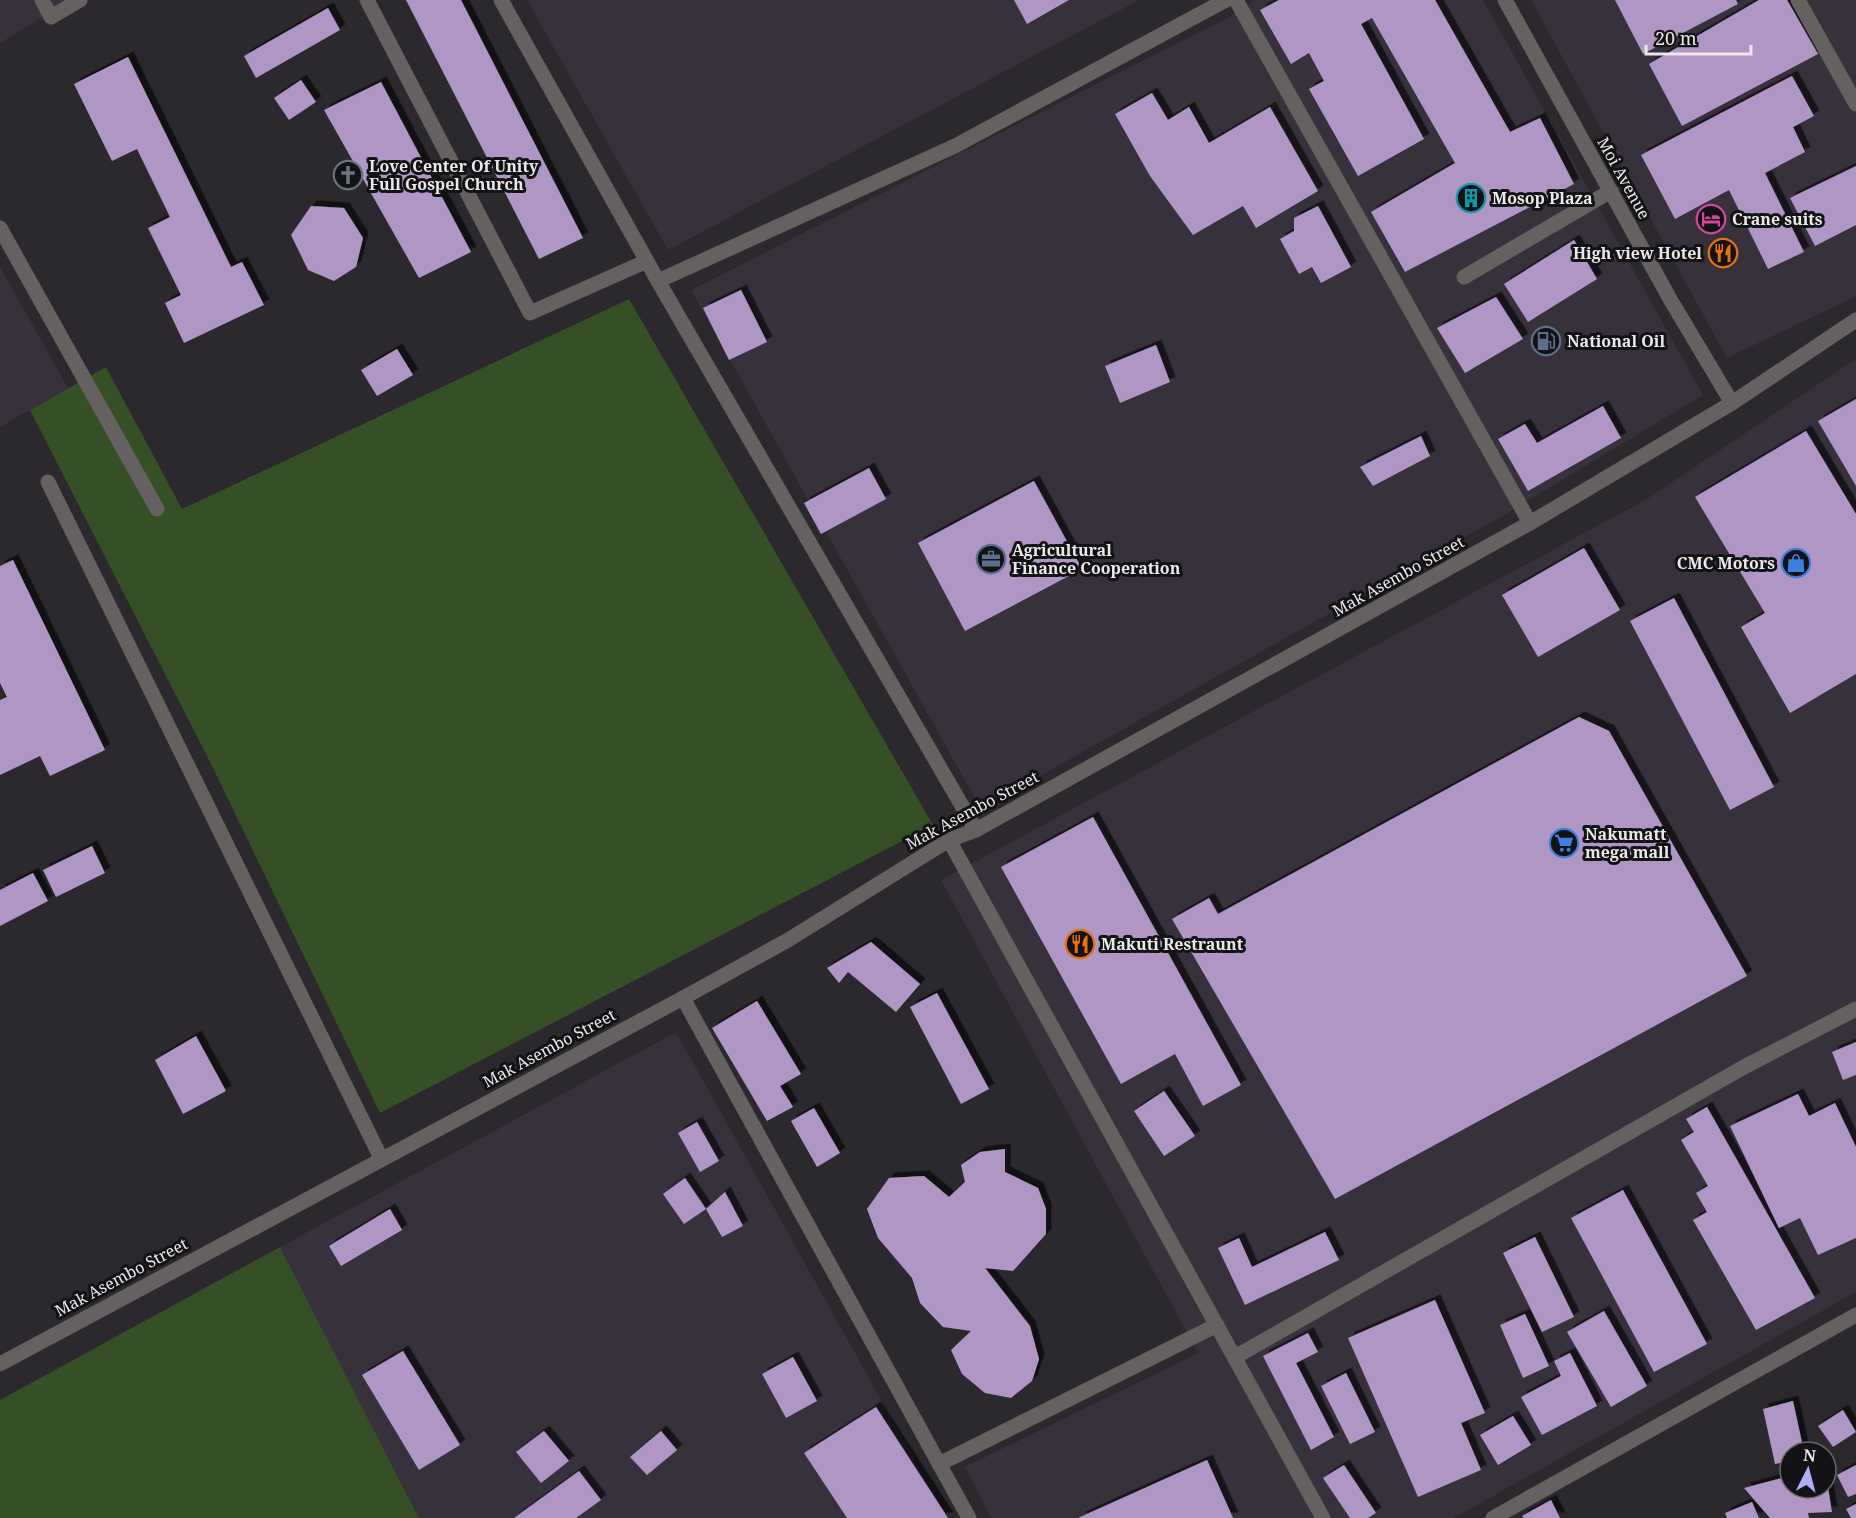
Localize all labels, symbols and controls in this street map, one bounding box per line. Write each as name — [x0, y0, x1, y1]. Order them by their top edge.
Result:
scale bar — [1646, 18, 1751, 56]
text: 20 m — [1655, 26, 1697, 50]
street label: Moi Avenue — [1592, 133, 1656, 223]
place label: Love Center Of Unity Full Gospel Church — [369, 155, 539, 195]
church icon: Love Center Of Unity Full Gospel Church — [332, 159, 364, 191]
building icon: Mosop Plaza — [1455, 182, 1487, 214]
place label: Mosop Plaza — [1492, 187, 1593, 209]
hotel icon: Crane suits — [1695, 203, 1727, 235]
place label: Crane suits — [1732, 208, 1823, 230]
restaurant icon: High view Hotel — [1707, 237, 1739, 269]
place label: High view Hotel — [1573, 242, 1702, 264]
fuel station icon: National Oil — [1530, 325, 1562, 357]
place label: National Oil — [1567, 330, 1665, 352]
street label: Mak Asembo Street — [1328, 530, 1468, 621]
place label: Agricultural Finance Cooperation — [1012, 539, 1181, 579]
office icon: Agricultural Finance Cooperation — [975, 543, 1007, 575]
shop icon: CMC Motors — [1780, 547, 1812, 579]
place label: CMC Motors — [1677, 552, 1775, 574]
street label: Mak Asembo Street — [902, 765, 1043, 854]
place label: Nakumatt mega mall — [1585, 823, 1670, 863]
supermarket icon: Nakumatt mega mall — [1548, 827, 1580, 859]
restaurant icon: Makuti Restraunt — [1064, 928, 1096, 960]
place label: Makuti Restraunt — [1101, 933, 1244, 955]
street label: Mak Asembo Street — [479, 1003, 620, 1092]
street label: Mak Asembo Street — [51, 1232, 192, 1321]
north arrow — [1778, 1440, 1838, 1500]
text: N — [1802, 1443, 1817, 1467]

